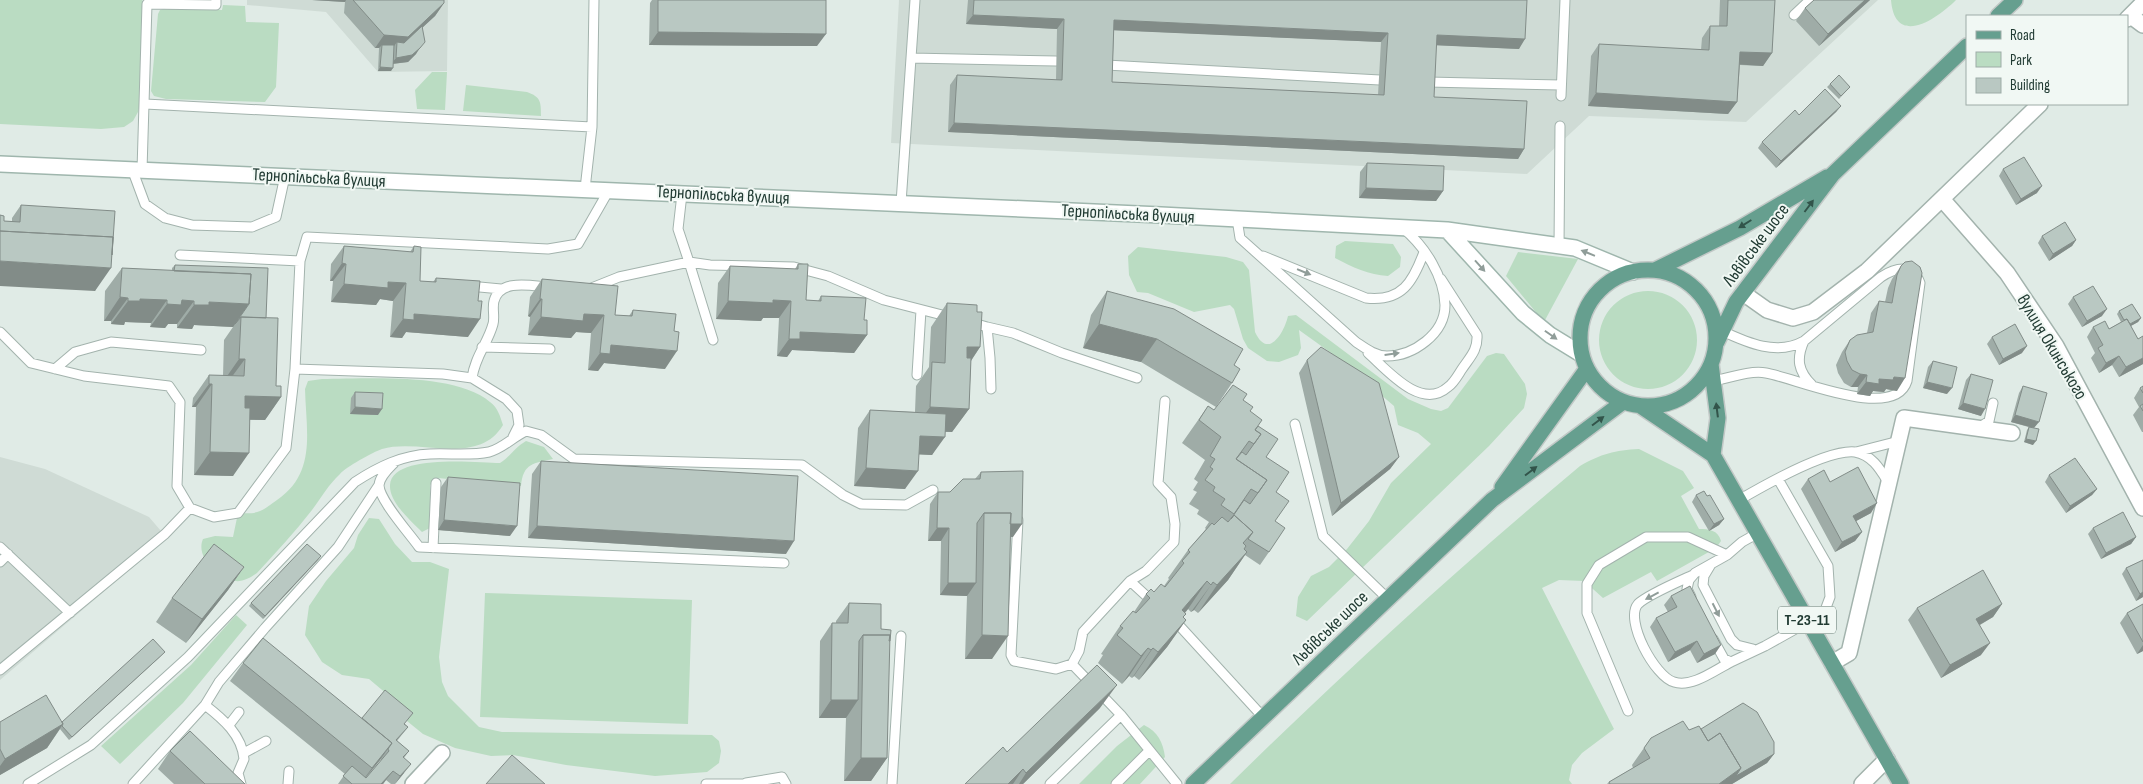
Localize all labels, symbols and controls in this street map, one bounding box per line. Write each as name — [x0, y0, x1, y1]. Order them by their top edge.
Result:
legend — [1966, 15, 2128, 105]
text: Road — [2010, 26, 2035, 45]
text: Park — [2010, 51, 2032, 70]
text: Building — [2010, 76, 2050, 95]
street label: Тернопільська вулиця — [252, 164, 386, 192]
street label: Тернопільська вулиця — [656, 181, 790, 209]
street label: Тернопільська вулиця — [1061, 200, 1195, 228]
street label: Львівське шосе — [1718, 200, 1794, 291]
one-way arrow — [1803, 200, 1814, 213]
one-way arrow — [1739, 220, 1752, 229]
one-way arrow — [1580, 249, 1595, 257]
one-way arrow — [1474, 260, 1486, 272]
one-way arrow — [1297, 269, 1311, 277]
street label: вулиця Окинського — [2012, 291, 2092, 403]
one-way arrow — [1544, 330, 1558, 340]
one-way arrow — [1385, 350, 1401, 358]
one-way arrow — [1713, 401, 1721, 417]
one-way arrow — [1591, 416, 1605, 426]
one-way arrow — [1524, 465, 1537, 476]
street label: Львівське шосе — [1287, 587, 1372, 670]
one-way arrow — [1645, 592, 1659, 600]
one-way arrow — [1712, 603, 1720, 617]
road number: Т-23-11 — [1778, 606, 1836, 634]

